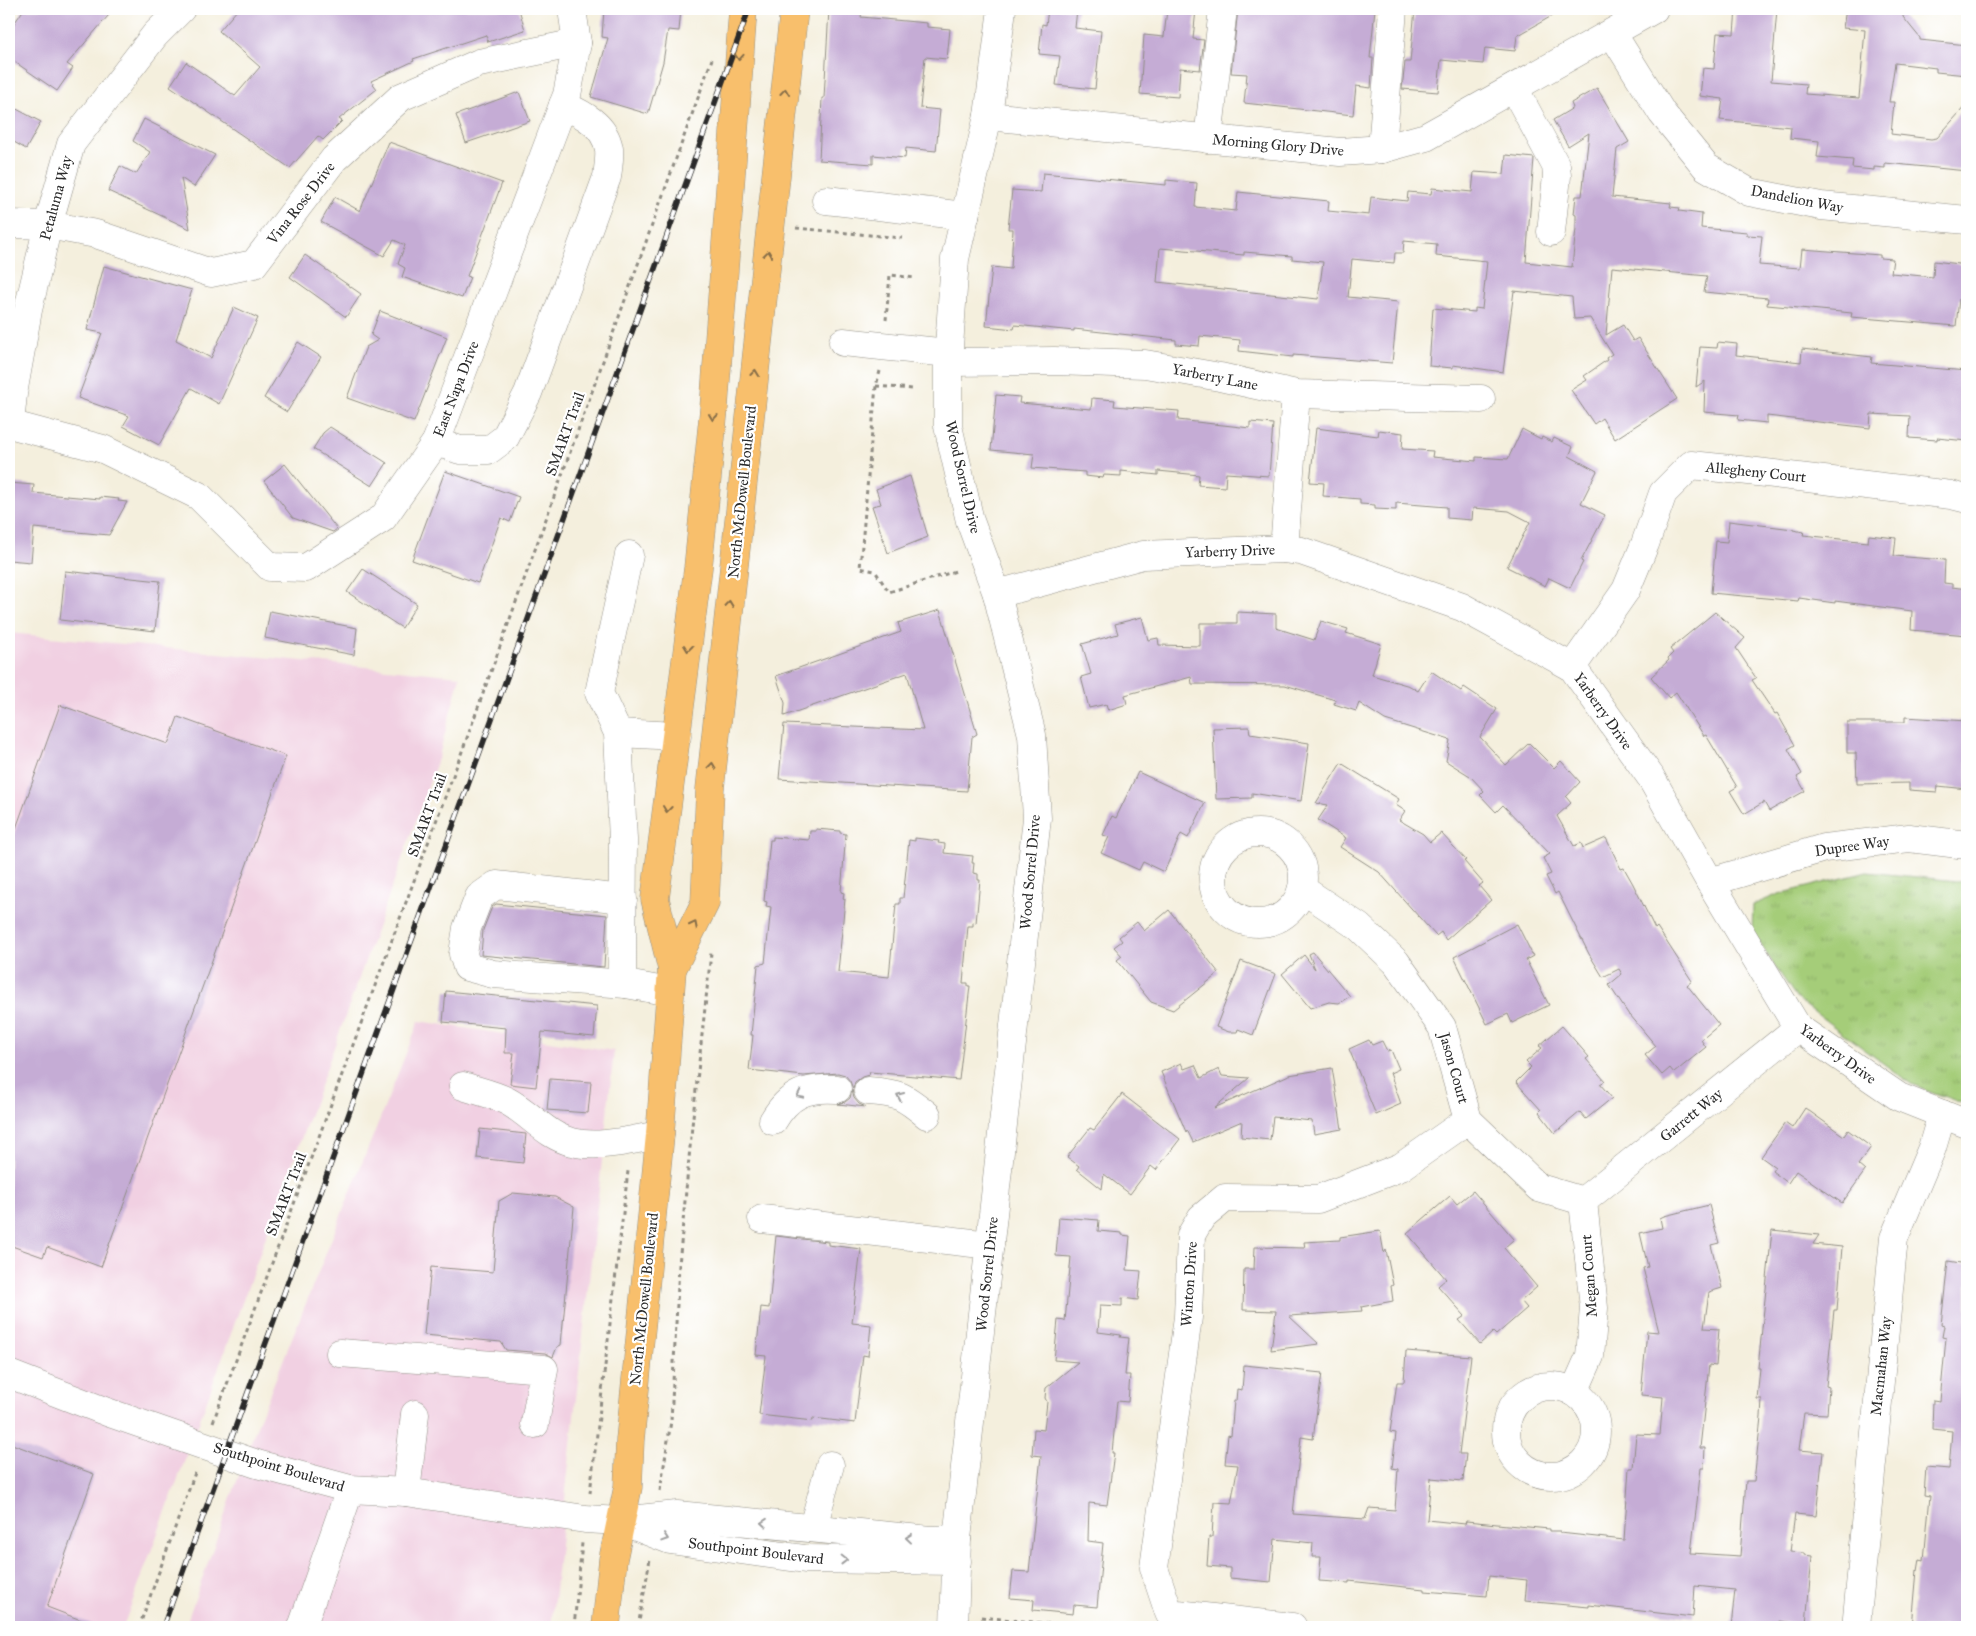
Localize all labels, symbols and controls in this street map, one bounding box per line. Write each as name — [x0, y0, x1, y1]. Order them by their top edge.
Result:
one-way arrow — [734, 54, 745, 62]
one-way arrow — [779, 88, 790, 96]
street label: Morning Glory Drive — [1211, 130, 1345, 160]
street label: Petaluma Way — [36, 153, 76, 242]
street label: Vina Rose Drive — [263, 158, 339, 249]
street label: Dandelion Way — [1749, 181, 1846, 217]
one-way arrow — [762, 250, 773, 258]
street label: East Napa Drive — [429, 338, 483, 440]
street label: Yarberry Lane — [1170, 360, 1260, 394]
one-way arrow — [749, 369, 760, 377]
street label: SMART Trail — [541, 389, 589, 478]
street label: North McDowell Boulevard — [724, 404, 760, 579]
one-way arrow — [708, 413, 719, 421]
street label: Wood Sorrel Drive — [941, 419, 985, 535]
street label: Allegheny Court — [1704, 458, 1808, 486]
street label: Yarberry Drive — [1185, 540, 1275, 562]
one-way arrow — [724, 600, 735, 608]
one-way arrow — [683, 644, 694, 652]
street label: Yarberry Drive — [1570, 669, 1636, 753]
one-way arrow — [706, 761, 717, 769]
street label: SMART Trail — [403, 770, 451, 859]
one-way arrow — [662, 805, 673, 813]
street label: Wood Sorrel Drive — [1016, 814, 1044, 930]
street label: Dupree Way — [1814, 832, 1891, 860]
one-way arrow — [688, 921, 698, 930]
street label: Yarberry Drive — [1796, 1020, 1880, 1088]
street label: Jason Court — [1434, 1028, 1473, 1107]
street label: Garrett Way — [1656, 1084, 1727, 1146]
one-way arrow — [796, 1089, 805, 1099]
one-way arrow — [896, 1092, 905, 1103]
street label: SMART Trail — [262, 1149, 311, 1238]
street label: North McDowell Boulevard — [626, 1211, 662, 1386]
street label: Wood Sorrel Drive — [972, 1216, 1002, 1332]
street label: Megan Court — [1577, 1233, 1601, 1318]
street label: Winton Drive — [1177, 1241, 1201, 1327]
street label: Macmahan Way — [1867, 1314, 1895, 1417]
street label: Southpoint Boulevard — [211, 1438, 347, 1496]
one-way arrow — [760, 1518, 768, 1529]
one-way arrow — [661, 1532, 669, 1542]
one-way arrow — [904, 1533, 912, 1544]
street label: Southpoint Boulevard — [687, 1534, 825, 1568]
one-way arrow — [840, 1554, 848, 1565]

